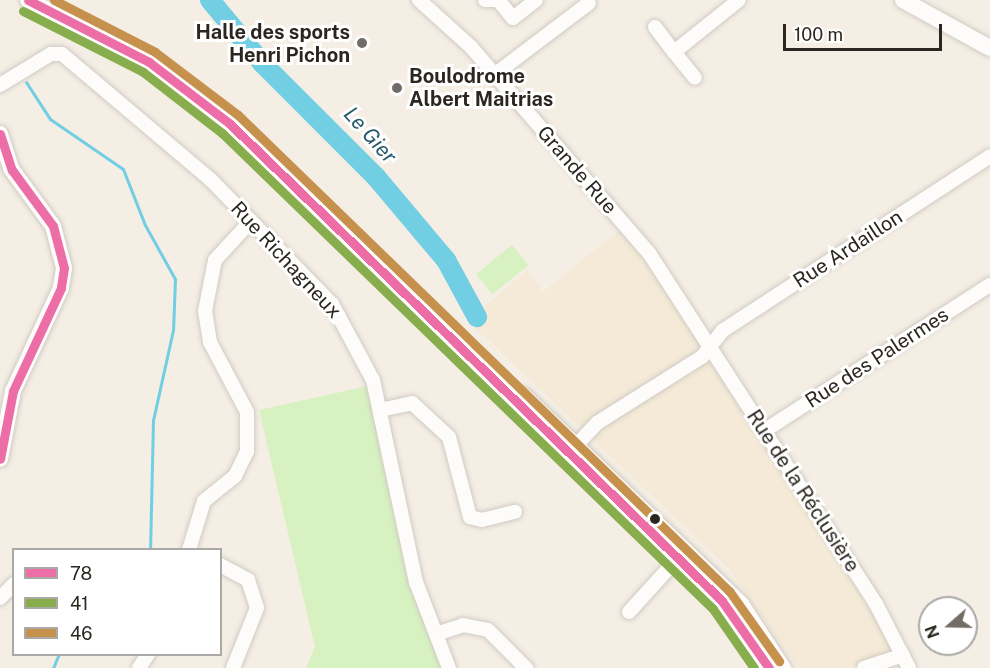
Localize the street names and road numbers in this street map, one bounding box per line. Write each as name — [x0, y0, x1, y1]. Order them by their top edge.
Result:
street label: Grande Rue — [532, 121, 622, 219]
street label: Rue Richagneux — [226, 197, 346, 323]
street label: Rue Ardaillon — [789, 205, 907, 293]
street label: Rue des Palermes — [801, 303, 953, 413]
street label: Rue de la Réclusière — [741, 405, 865, 577]

